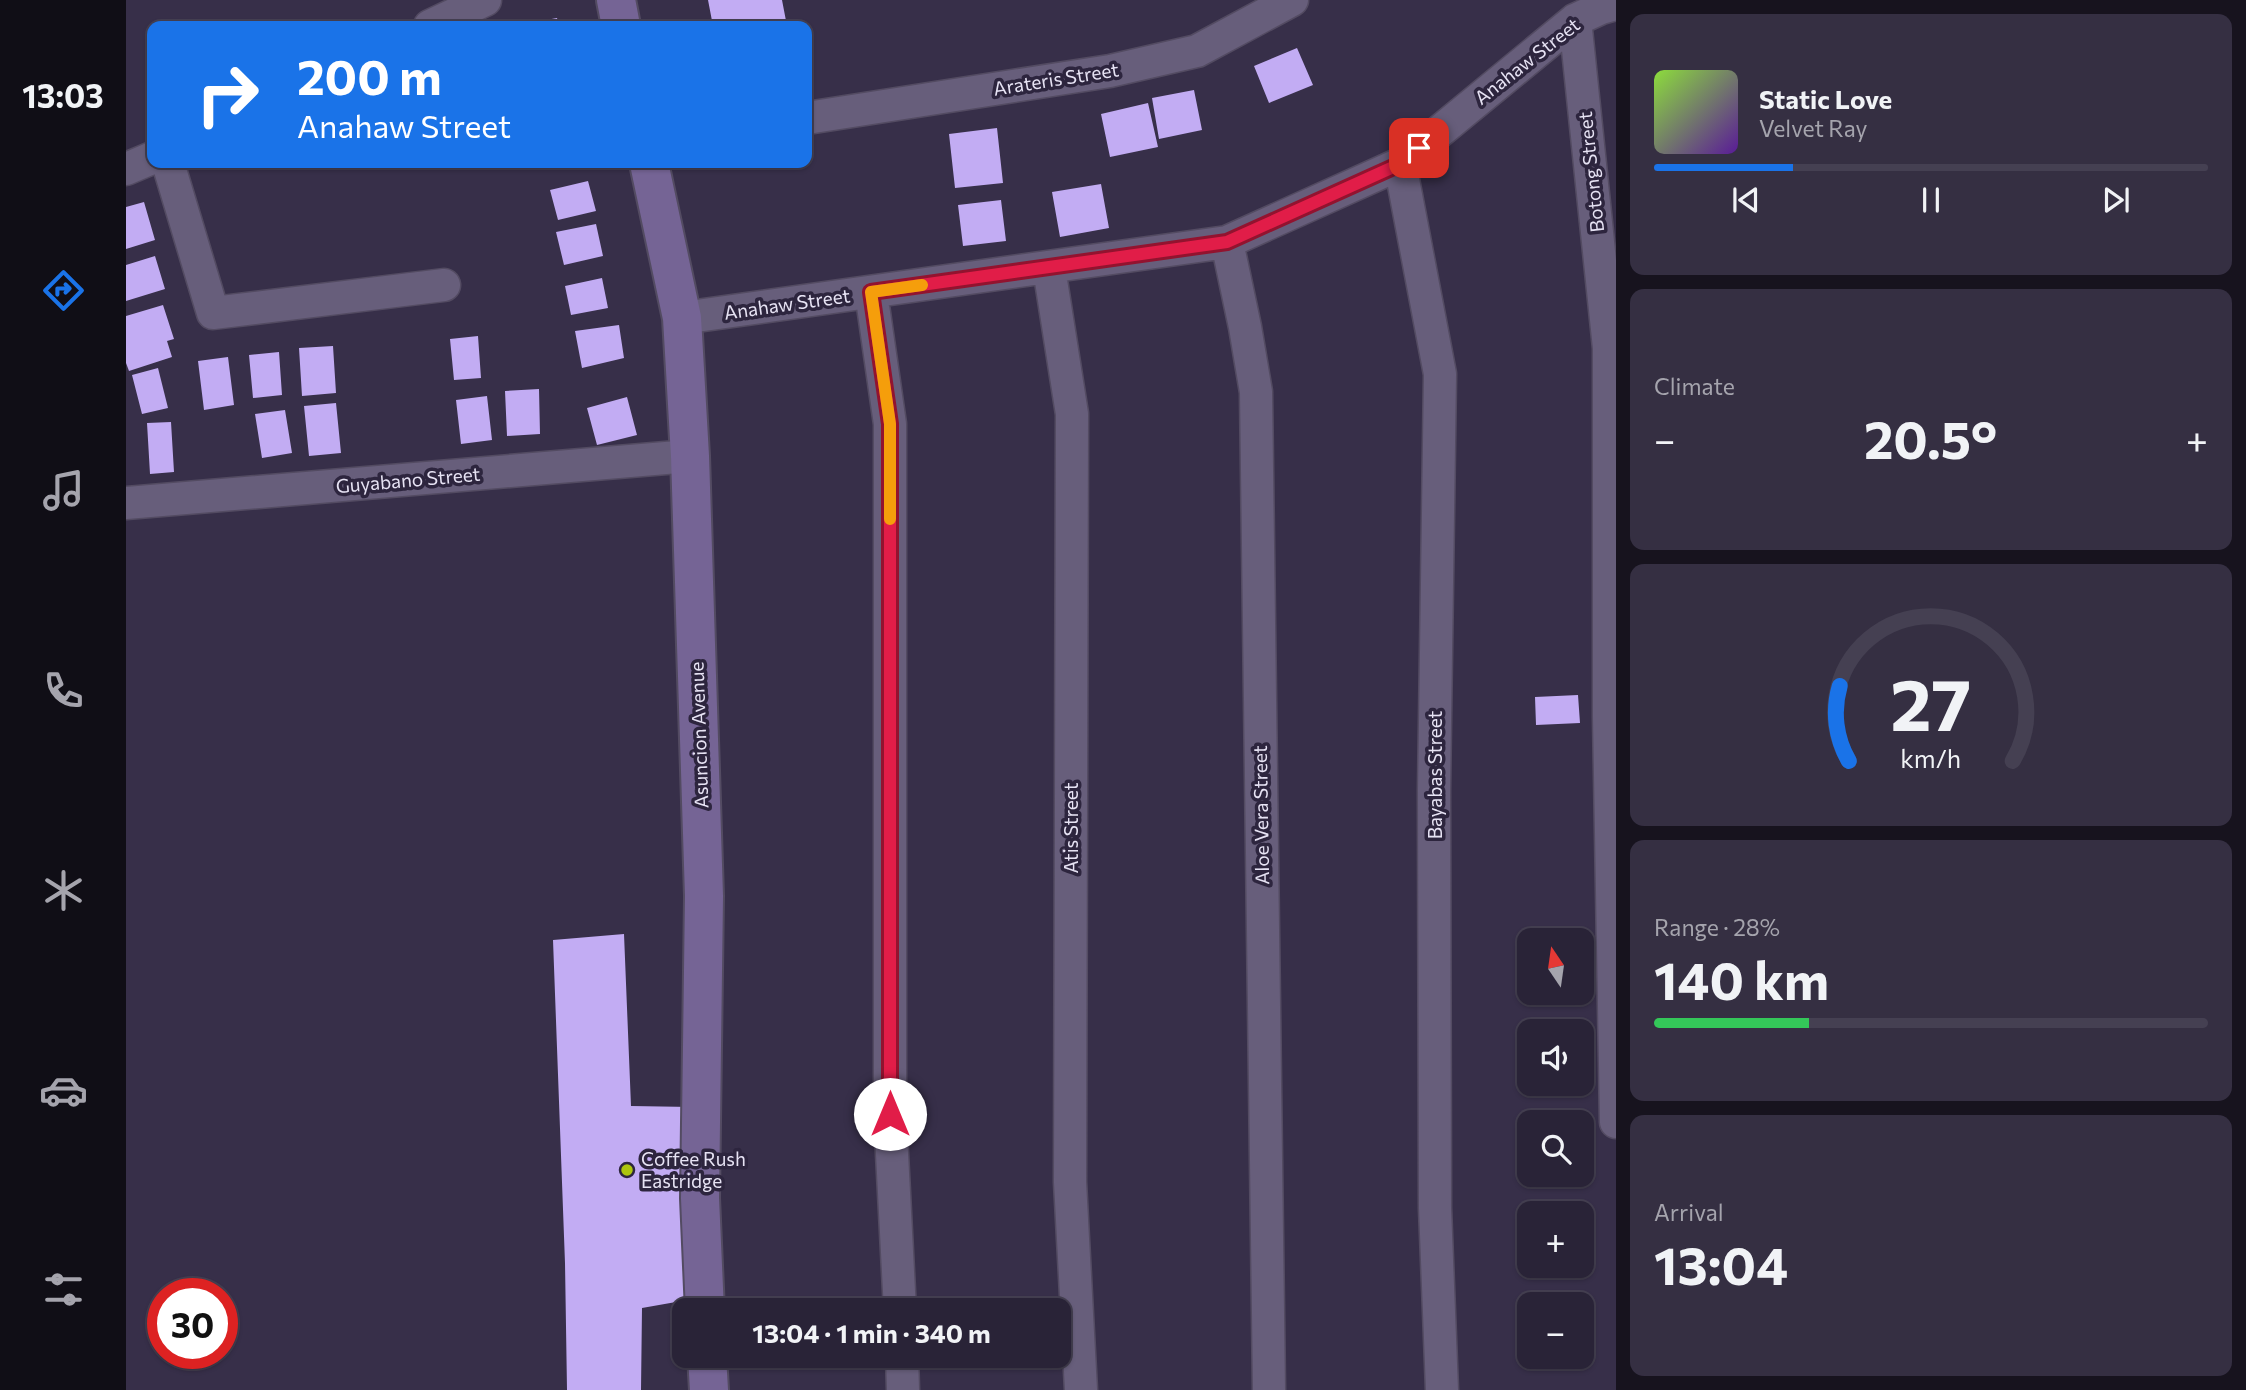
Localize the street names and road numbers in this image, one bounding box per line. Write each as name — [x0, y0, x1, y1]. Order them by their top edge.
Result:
street label: Anahaw Street — [1470, 12, 1584, 109]
street label: Arateris Street — [992, 57, 1120, 100]
street label: Botong Street — [1573, 110, 1608, 233]
street label: Anahaw Street — [722, 283, 852, 324]
street label: Guyabano Street — [335, 462, 481, 497]
street label: Asuncion Avenue — [684, 661, 713, 809]
street label: Bayabas Street — [1423, 710, 1446, 839]
street label: Aloe Vera Street — [1248, 745, 1273, 885]
street label: Atis Street — [1059, 782, 1082, 874]

